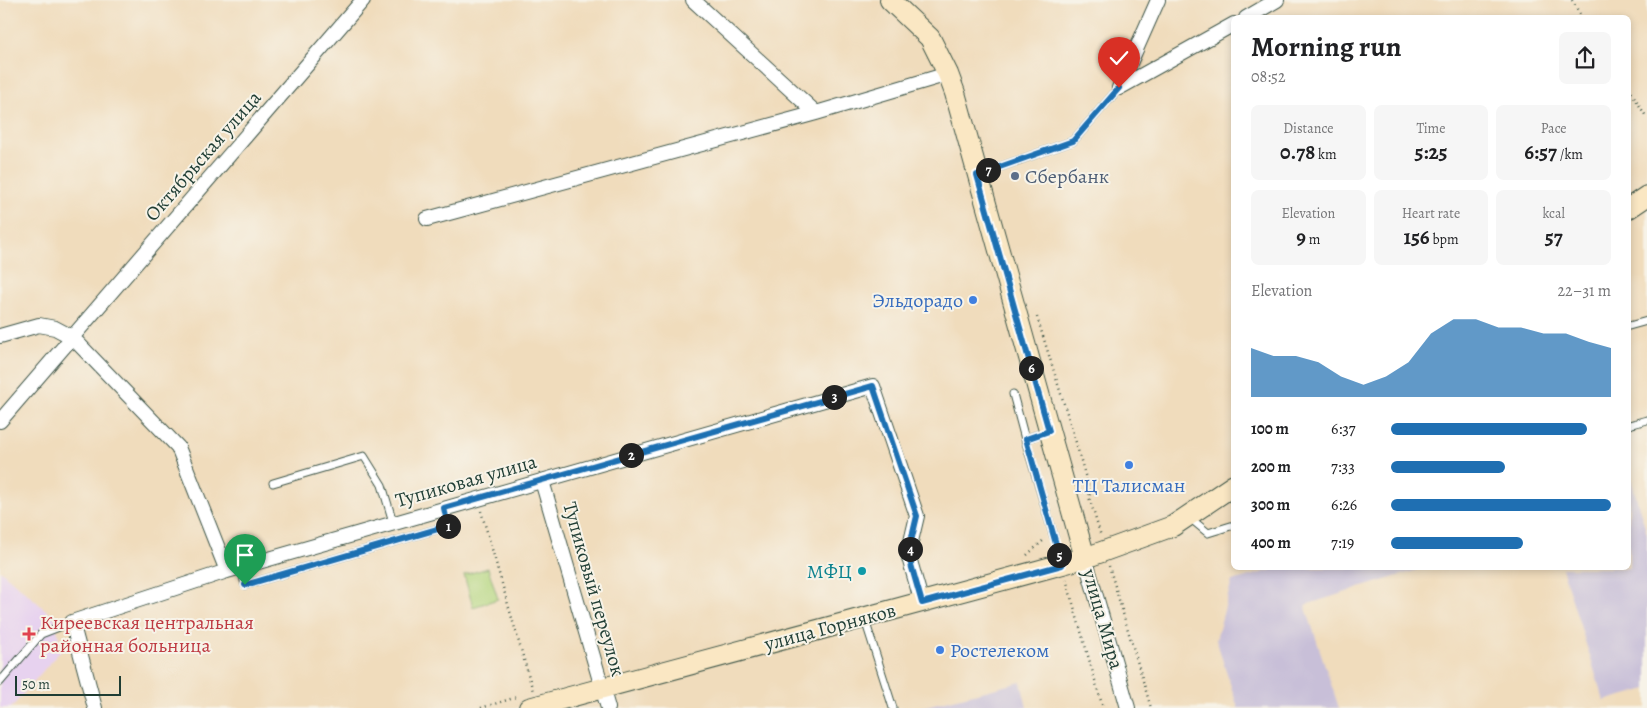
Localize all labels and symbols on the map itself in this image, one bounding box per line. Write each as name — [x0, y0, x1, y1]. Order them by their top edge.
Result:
pin — [1098, 37, 1140, 88]
street label: Октябрьская улица — [139, 84, 268, 227]
pin: 7 — [976, 158, 1000, 182]
place label: Сбербанк — [1025, 163, 1109, 190]
marker: Сбербанк — [1009, 170, 1021, 182]
place label: Эльдорадо — [872, 287, 963, 314]
marker: Эльдорадо — [967, 294, 979, 306]
pin: 6 — [1018, 356, 1044, 380]
pin: 3 — [822, 384, 846, 410]
pin: 2 — [618, 442, 644, 468]
street label: Тупиковая улица — [392, 448, 540, 514]
marker: ТЦ Талисман — [1123, 459, 1135, 471]
place label: ТЦ Талисман — [1073, 472, 1185, 499]
street label: Тупиковый переулок — [556, 499, 632, 679]
pin: 1 — [436, 514, 460, 538]
pin — [224, 534, 266, 585]
pin: 4 — [898, 536, 922, 562]
pin: 5 — [1046, 542, 1072, 568]
place label: МФЦ — [807, 558, 852, 585]
marker: МФЦ — [856, 565, 868, 577]
street label: улица Мира — [1076, 565, 1130, 673]
street label: улица Горняков — [760, 596, 899, 658]
place label: Киреевская центральная районная больница — [40, 609, 254, 659]
marker: Киреевская центральная районная больница — [22, 627, 36, 641]
place label: Ростелеком — [950, 637, 1049, 664]
marker: Ростелеком — [934, 644, 946, 656]
scale bar — [15, 673, 121, 696]

